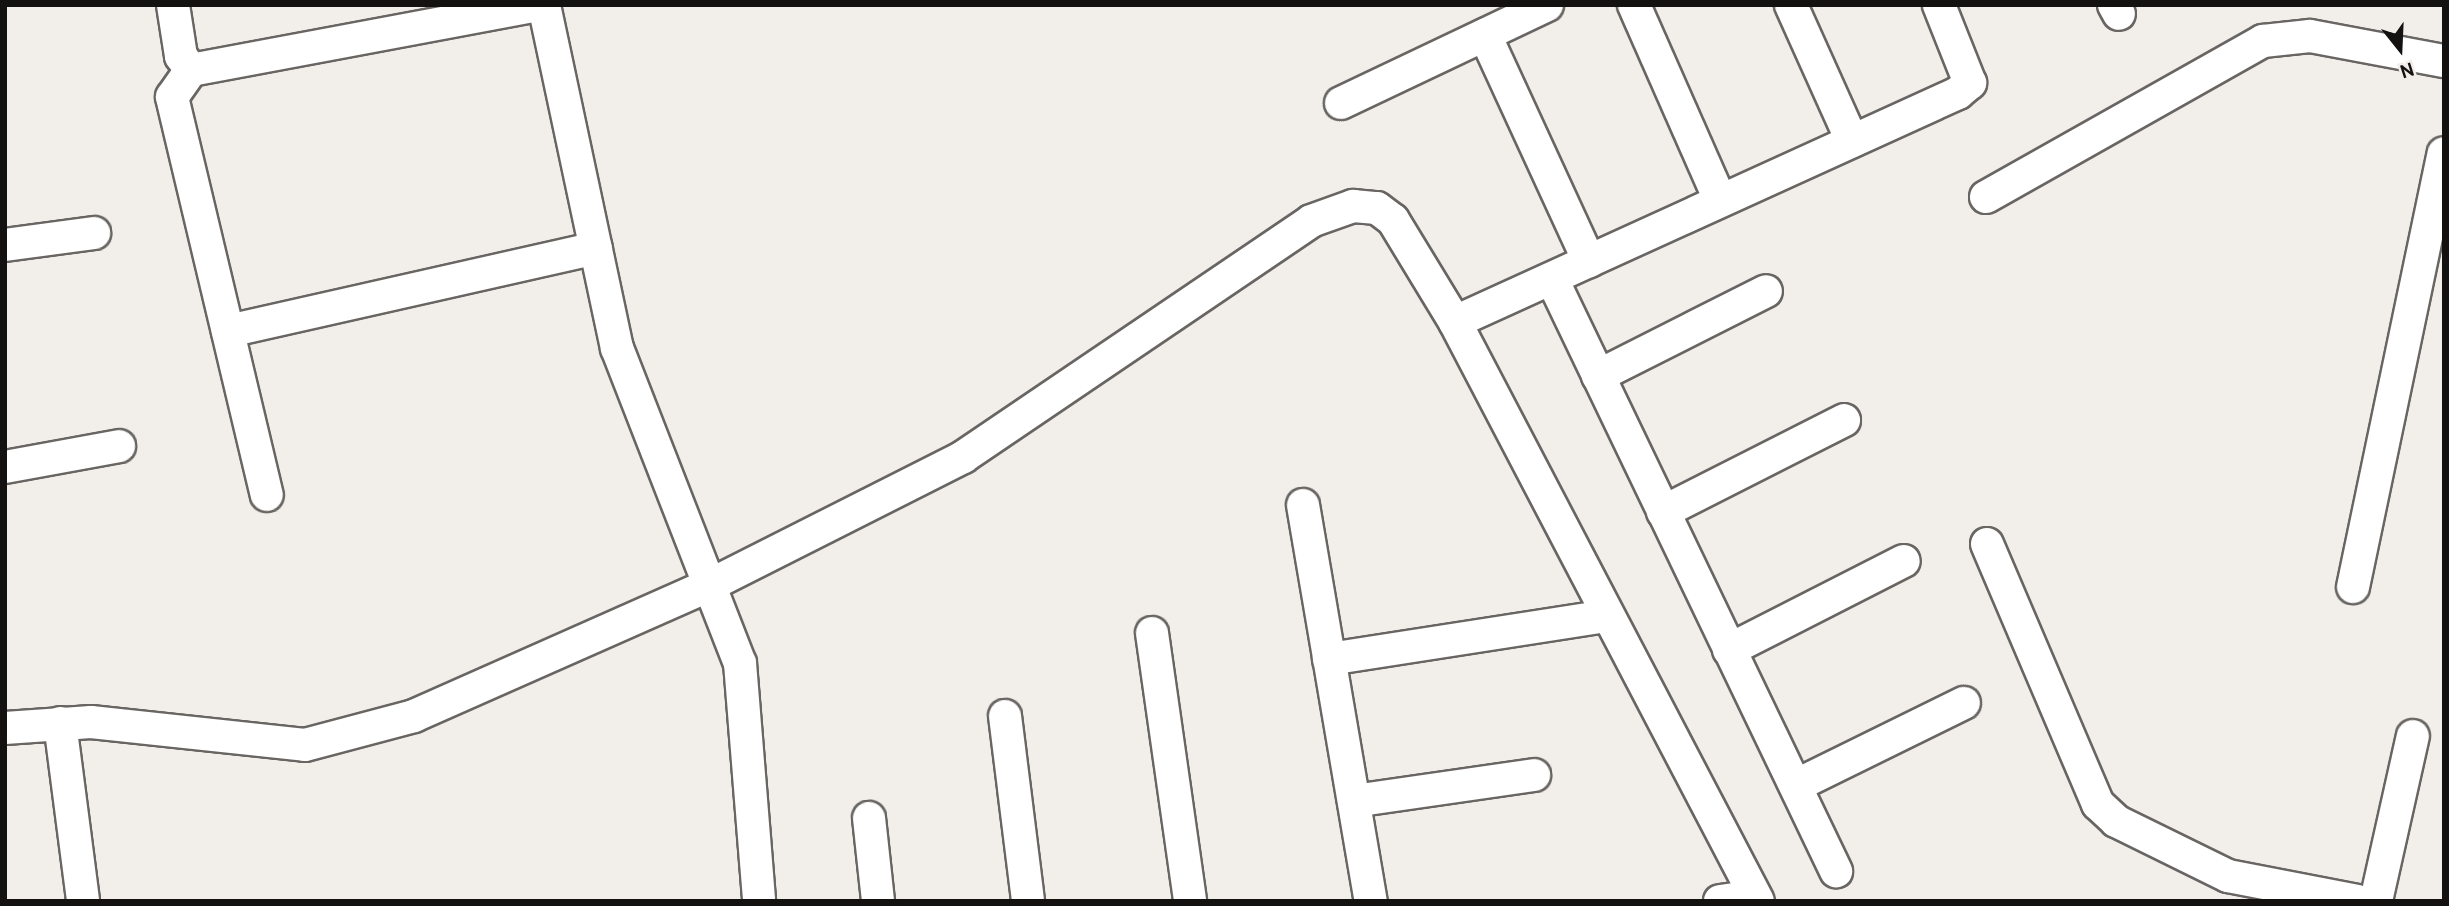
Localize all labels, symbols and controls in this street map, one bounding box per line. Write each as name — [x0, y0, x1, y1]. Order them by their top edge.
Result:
north arrow — [2365, 14, 2435, 84]
text: N — [2396, 55, 2417, 82]

